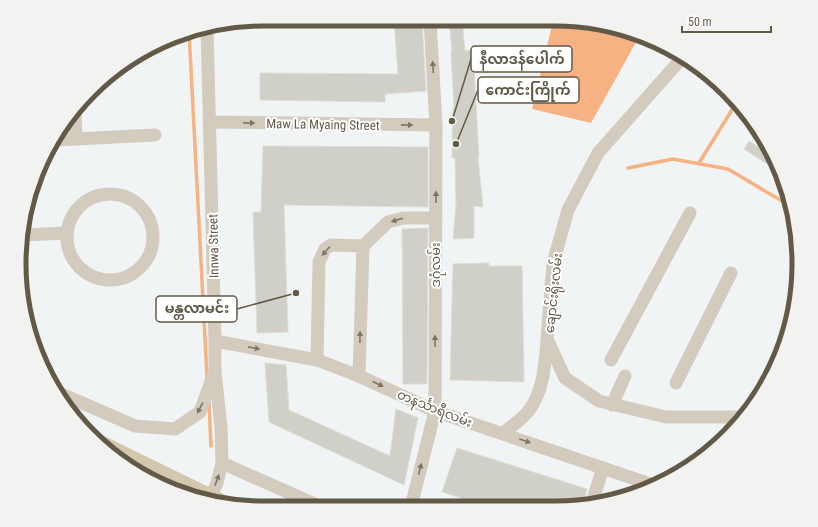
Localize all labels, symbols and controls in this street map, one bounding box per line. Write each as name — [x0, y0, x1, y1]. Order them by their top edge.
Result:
scale bar — [682, 8, 771, 34]
text: 50 m — [688, 15, 712, 29]
callout: နီလာဒန်ပေါက် — [471, 46, 572, 72]
text: နီလာဒန်ပေါက် — [480, 49, 564, 71]
one-way arrow — [429, 61, 436, 73]
callout: ကောင်းကြိုက် — [478, 77, 579, 103]
text: ကောင်းကြိုက် — [485, 80, 571, 102]
street label: Maw La Myaing Street — [266, 116, 380, 133]
one-way arrow — [243, 120, 256, 126]
one-way arrow — [401, 122, 414, 128]
one-way arrow — [433, 190, 439, 203]
street label: Innwa Street — [205, 214, 222, 278]
one-way arrow — [391, 217, 403, 223]
street label: ဒဂုံလမ်း — [427, 243, 446, 287]
one-way arrow — [322, 246, 330, 256]
street label: ချောင်းရိုးလမ်း — [541, 252, 568, 334]
callout: မန္တလာမင်း — [156, 296, 237, 322]
text: မန္တလာမင်း — [165, 298, 229, 320]
one-way arrow — [357, 330, 363, 343]
one-way arrow — [432, 334, 438, 347]
one-way arrow — [248, 345, 260, 351]
one-way arrow — [372, 381, 383, 387]
street label: တနင်္သာရီလမ်း — [394, 386, 475, 433]
one-way arrow — [197, 402, 204, 414]
one-way arrow — [520, 438, 532, 444]
one-way arrow — [418, 463, 424, 475]
one-way arrow — [215, 474, 221, 486]

